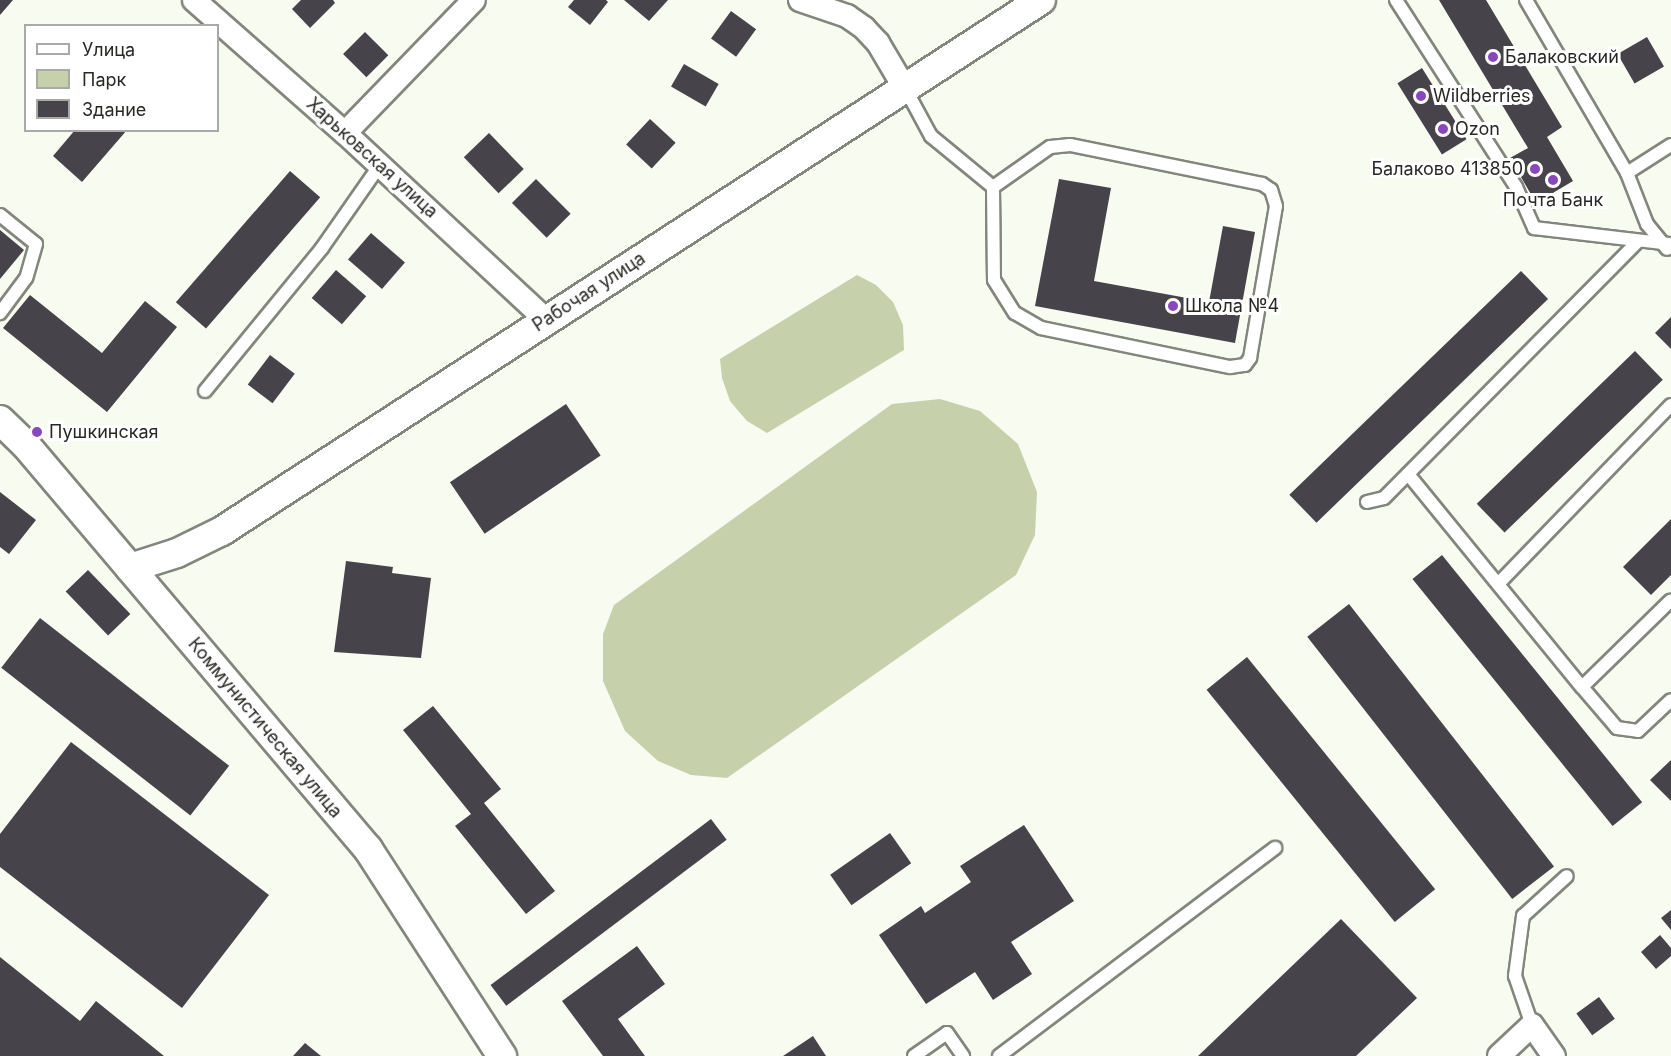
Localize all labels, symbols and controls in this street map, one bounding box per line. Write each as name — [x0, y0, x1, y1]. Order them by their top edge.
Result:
legend — [24, 24, 219, 132]
text: Улица — [82, 39, 135, 60]
place label: Балаковский — [1505, 46, 1619, 68]
marker: Балаковский — [1486, 50, 1500, 64]
text: Парк — [82, 69, 126, 90]
place label: Wildberries — [1433, 85, 1530, 107]
marker: Wildberries — [1414, 89, 1428, 103]
street label: Харьковская улица — [302, 93, 442, 223]
text: Здание — [82, 99, 146, 120]
place label: Ozon — [1455, 118, 1500, 140]
marker: Ozon — [1436, 122, 1450, 136]
place label: Балаково 413850 — [1371, 158, 1523, 180]
marker: Балаково 413850 — [1528, 162, 1542, 176]
marker: Почта Банк — [1546, 173, 1560, 187]
place label: Почта Банк — [1503, 189, 1603, 211]
street label: Рабочая улица — [529, 248, 649, 336]
place label: Школа №4 — [1185, 295, 1279, 317]
marker: Школа №4 — [1166, 299, 1180, 313]
place label: Пушкинская — [49, 421, 159, 443]
marker: Пушкинская — [30, 425, 44, 439]
street label: Коммунистическая улица — [183, 634, 347, 822]

